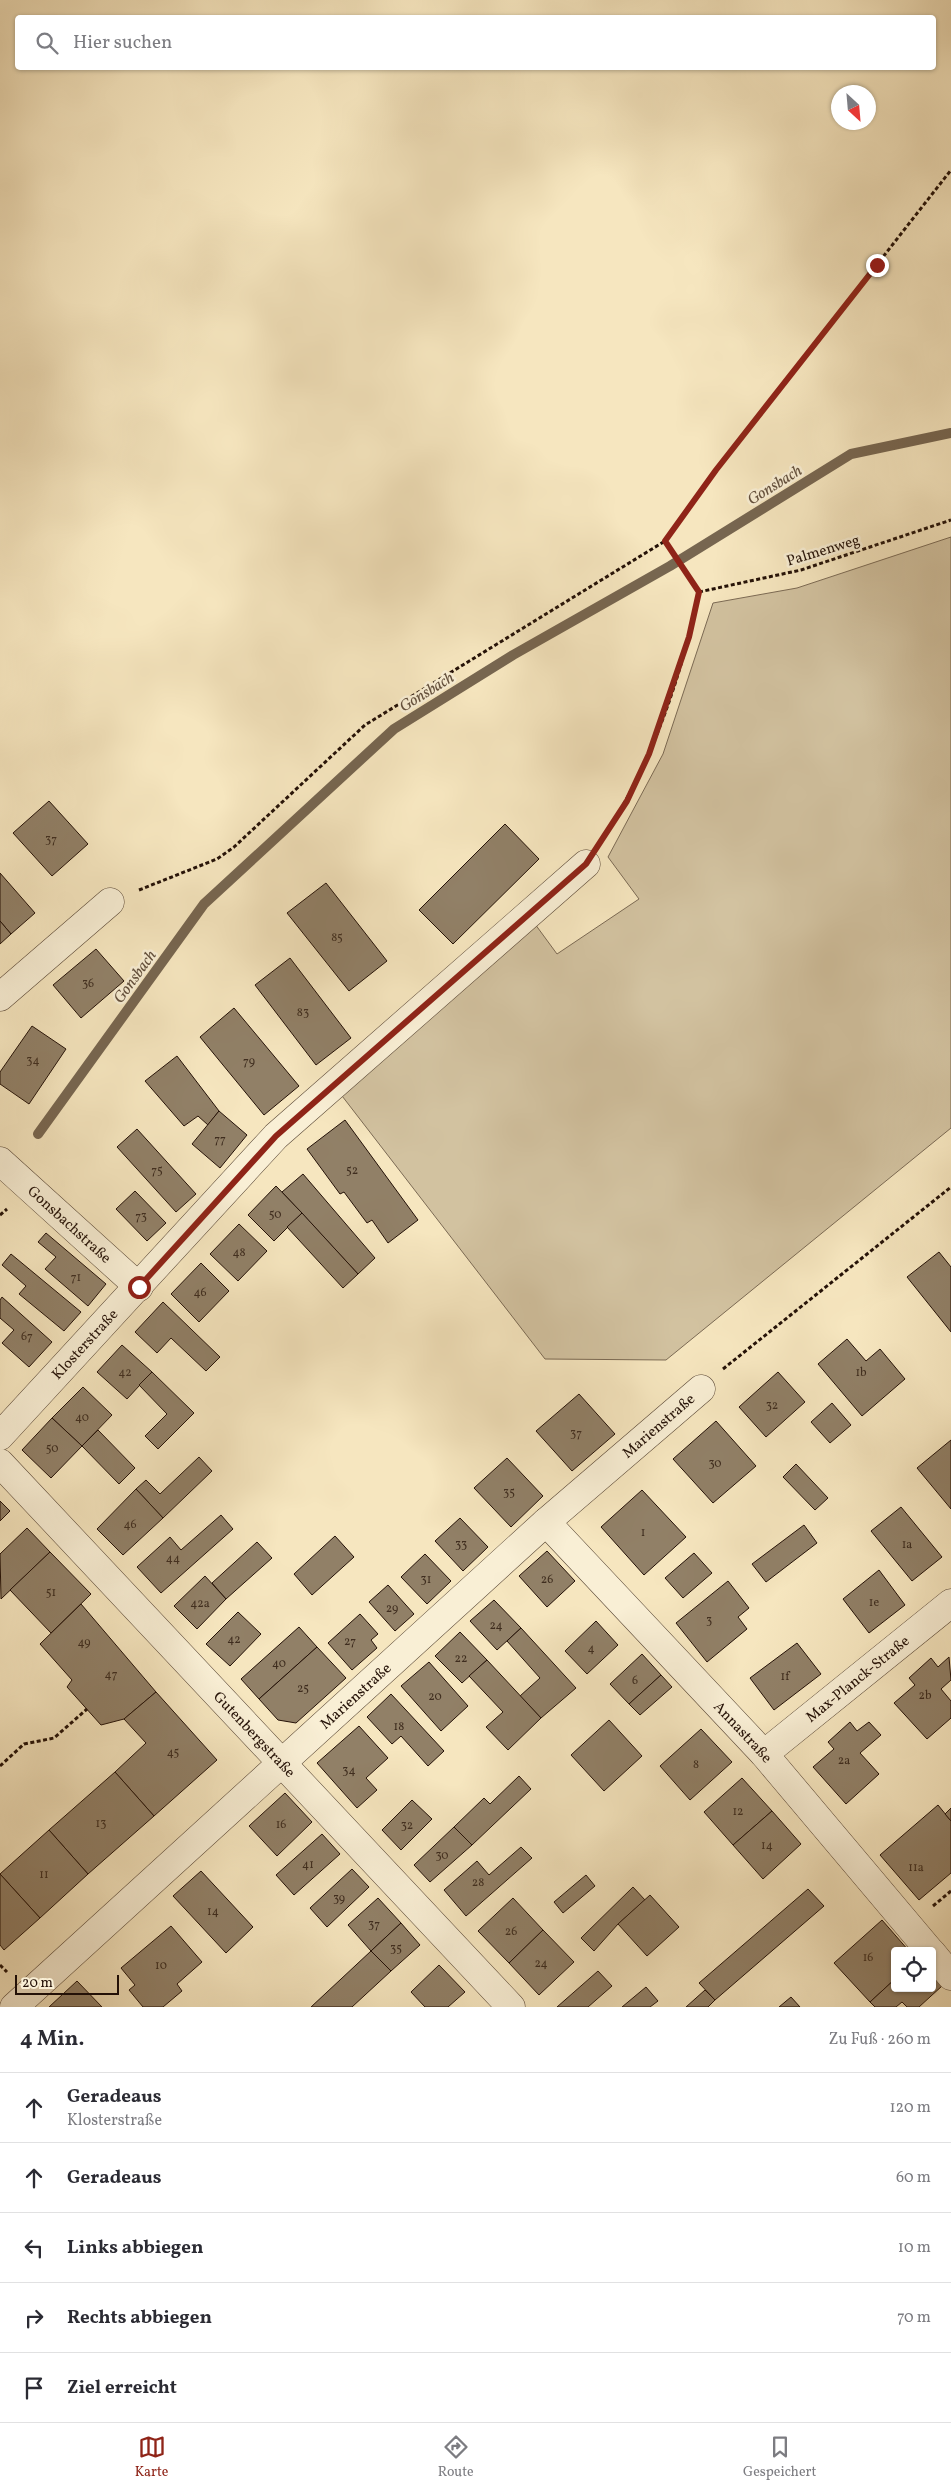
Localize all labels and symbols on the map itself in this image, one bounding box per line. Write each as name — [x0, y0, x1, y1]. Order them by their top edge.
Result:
north arrow — [831, 85, 876, 130]
route end — [866, 254, 889, 277]
water label: Gonsbach — [743, 460, 807, 511]
street label: Palmenweg — [784, 530, 863, 573]
water label: Gonsbach — [395, 667, 459, 718]
house number: 37 — [45, 832, 57, 848]
house number: 85 — [331, 930, 343, 946]
water label: Gonsbach — [109, 946, 162, 1008]
house number: 36 — [82, 976, 94, 992]
house number: 83 — [297, 1005, 309, 1021]
house number: 34 — [26, 1053, 40, 1069]
house number: 79 — [243, 1054, 255, 1070]
house number: 77 — [214, 1132, 226, 1148]
house number: 75 — [151, 1163, 163, 1179]
house number: 52 — [346, 1163, 358, 1179]
street label: Gonsbachstraße — [22, 1182, 115, 1269]
house number: 50 — [269, 1207, 281, 1223]
house number: 73 — [135, 1209, 147, 1225]
house number: 48 — [232, 1245, 246, 1261]
house number: 71 — [71, 1270, 81, 1286]
route start — [128, 1276, 151, 1299]
house number: 46 — [193, 1285, 207, 1301]
street label: Klosterstraße — [48, 1305, 124, 1385]
house number: 67 — [21, 1329, 33, 1345]
house number: 42 — [118, 1365, 132, 1381]
house number: 1b — [855, 1365, 867, 1381]
street label: Marienstraße — [618, 1389, 700, 1464]
house number: 32 — [766, 1398, 778, 1414]
house number: 40 — [75, 1410, 89, 1426]
house number: 37 — [570, 1426, 582, 1442]
house number: 50 — [46, 1441, 58, 1457]
house number: 30 — [708, 1456, 722, 1472]
house number: 35 — [503, 1485, 515, 1501]
house number: 46 — [123, 1517, 137, 1533]
house number: 1 — [641, 1525, 645, 1541]
house number: 33 — [455, 1537, 467, 1553]
house number: 1a — [902, 1537, 912, 1553]
house number: 44 — [166, 1551, 180, 1567]
house number: 31 — [421, 1572, 431, 1588]
house number: 26 — [541, 1572, 553, 1588]
house number: 51 — [46, 1585, 56, 1601]
house number: 1e — [869, 1595, 879, 1611]
house number: 42a — [190, 1596, 210, 1612]
house number: 29 — [386, 1601, 398, 1617]
house number: 3 — [706, 1613, 712, 1629]
house number: 24 — [489, 1618, 503, 1634]
street label: Max-Planck-Straße — [802, 1631, 915, 1728]
house number: 42 — [227, 1632, 241, 1648]
house number: 27 — [344, 1634, 356, 1650]
house number: 49 — [77, 1635, 91, 1651]
house number: 4 — [587, 1641, 595, 1657]
house number: 22 — [455, 1651, 467, 1667]
house number: 40 — [272, 1656, 286, 1672]
street label: Marienstraße — [316, 1659, 397, 1735]
house number: 47 — [105, 1667, 118, 1683]
house number: 1f — [781, 1669, 791, 1685]
house number: 6 — [632, 1673, 638, 1689]
house number: 25 — [297, 1681, 309, 1697]
street label: Gutenbergstraße — [208, 1687, 299, 1783]
house number: 2b — [918, 1688, 932, 1704]
house number: 20 — [428, 1689, 442, 1705]
street label: Annastraße — [708, 1697, 776, 1768]
house number: 18 — [394, 1719, 404, 1735]
house number: 45 — [167, 1745, 180, 1761]
house number: 2a — [838, 1753, 850, 1769]
house number: 8 — [693, 1757, 699, 1773]
house number: 34 — [342, 1763, 356, 1779]
house number: 12 — [732, 1804, 744, 1820]
house number: 13 — [96, 1816, 106, 1832]
house number: 16 — [276, 1817, 286, 1833]
house number: 32 — [401, 1818, 413, 1834]
house number: 14 — [761, 1838, 773, 1854]
house number: 30 — [435, 1848, 449, 1864]
house number: 41 — [302, 1857, 314, 1873]
house number: 11a — [908, 1860, 924, 1876]
house number: 11 — [39, 1867, 49, 1883]
house number: 28 — [472, 1875, 484, 1891]
house number: 39 — [333, 1891, 345, 1907]
house number: 14 — [207, 1904, 219, 1920]
house number: 37 — [368, 1917, 380, 1933]
house number: 26 — [505, 1924, 517, 1940]
house number: 35 — [390, 1941, 402, 1957]
house number: 16 — [863, 1950, 873, 1966]
house number: 24 — [534, 1956, 548, 1972]
house number: 10 — [155, 1958, 167, 1974]
scale bar — [15, 1972, 119, 1995]

